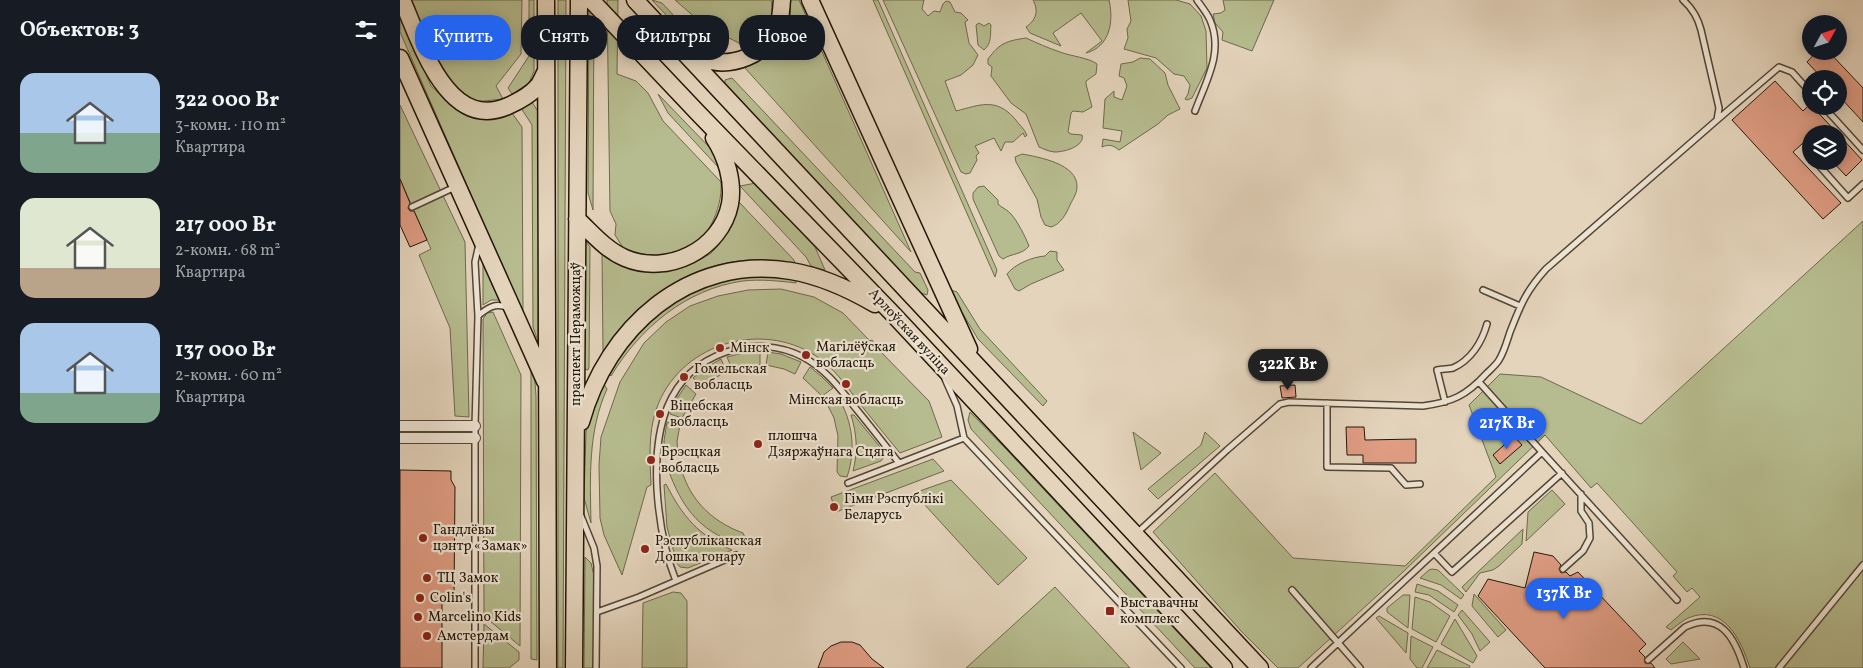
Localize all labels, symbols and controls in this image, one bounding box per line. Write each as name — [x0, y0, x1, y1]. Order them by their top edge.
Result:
chip: Купить — [415, 15, 511, 60]
chip: Снять — [521, 15, 607, 60]
chip: Фильтры — [617, 15, 729, 60]
chip: Новое — [739, 15, 825, 60]
north arrow — [1802, 15, 1848, 60]
map controls — [1802, 15, 1847, 170]
text: Объектов: 3 — [20, 16, 139, 45]
icon: filters — [352, 16, 380, 44]
button: locate — [1802, 70, 1847, 115]
text: 322 000 Br — [175, 86, 279, 115]
icon: home — [60, 93, 120, 153]
text: 3-комн. · 110 m² — [175, 115, 286, 137]
button: layers — [1802, 125, 1847, 170]
text: Квартира — [175, 137, 245, 159]
text: 217 000 Br — [175, 211, 276, 240]
icon: home — [60, 218, 120, 278]
text: 2-комн. · 68 m² — [175, 240, 280, 262]
text: Квартира — [175, 262, 245, 284]
street label: праспект Пераможцаў — [567, 262, 586, 406]
street label: Арлоўская вуліца — [864, 284, 954, 380]
text: 137 000 Br — [175, 336, 276, 365]
place label: Магілёўская вобласць — [816, 338, 896, 373]
place label: Мінск — [730, 339, 770, 358]
marker: Мінск — [714, 342, 726, 354]
icon: home — [60, 343, 120, 403]
pin: 322K Br — [1242, 348, 1334, 391]
marker: Магілёўская вобласць — [800, 349, 812, 361]
text: 322K Br — [1259, 354, 1317, 376]
place label: Гомельская вобласць — [694, 360, 767, 395]
text: 2-комн. · 60 m² — [175, 365, 282, 387]
marker: Гомельская вобласць — [678, 371, 690, 383]
marker: Мінская вобласць — [840, 378, 852, 390]
text: Квартира — [175, 387, 245, 409]
place label: Мінская вобласць — [788, 391, 904, 410]
place label: Віцебская вобласць — [670, 397, 734, 432]
marker: Віцебская вобласць — [654, 408, 666, 420]
pin: 217K Br — [1461, 408, 1553, 450]
text: 217K Br — [1479, 413, 1535, 435]
place label: плошча Дзяржаўнага Сцяга — [768, 427, 894, 462]
marker: плошча Дзяржаўнага Сцяга — [752, 438, 764, 450]
place label: Брэсцкая вобласць — [661, 443, 721, 478]
marker: Брэсцкая вобласць — [645, 454, 657, 466]
place label: Гімн Рэспублікі Беларусь — [844, 490, 944, 525]
marker: Гімн Рэспублікі Беларусь — [828, 501, 840, 513]
place label: Гандлёвы цэнтр «Замак» — [433, 521, 527, 556]
marker: Гандлёвы цэнтр «Замак» — [417, 532, 429, 544]
place label: Рэспубліканская Дошка гонару — [655, 532, 762, 567]
marker: Рэспубліканская Дошка гонару — [639, 543, 651, 555]
place label: ТЦ Замок — [437, 569, 499, 588]
marker: ТЦ Замок — [421, 572, 433, 584]
pin: 137K Br — [1518, 578, 1610, 620]
text: 137K Br — [1536, 583, 1592, 605]
place label: Colin's — [430, 589, 471, 608]
marker: Colin's — [414, 592, 426, 604]
place label: Выставачны комплекс — [1120, 594, 1198, 629]
marker: Выставачны комплекс — [1104, 605, 1116, 617]
place label: Marcelino Kids — [428, 608, 521, 627]
marker: Marcelino Kids — [412, 611, 424, 623]
place label: Амстердам — [437, 627, 509, 646]
marker: Амстердам — [421, 630, 433, 642]

